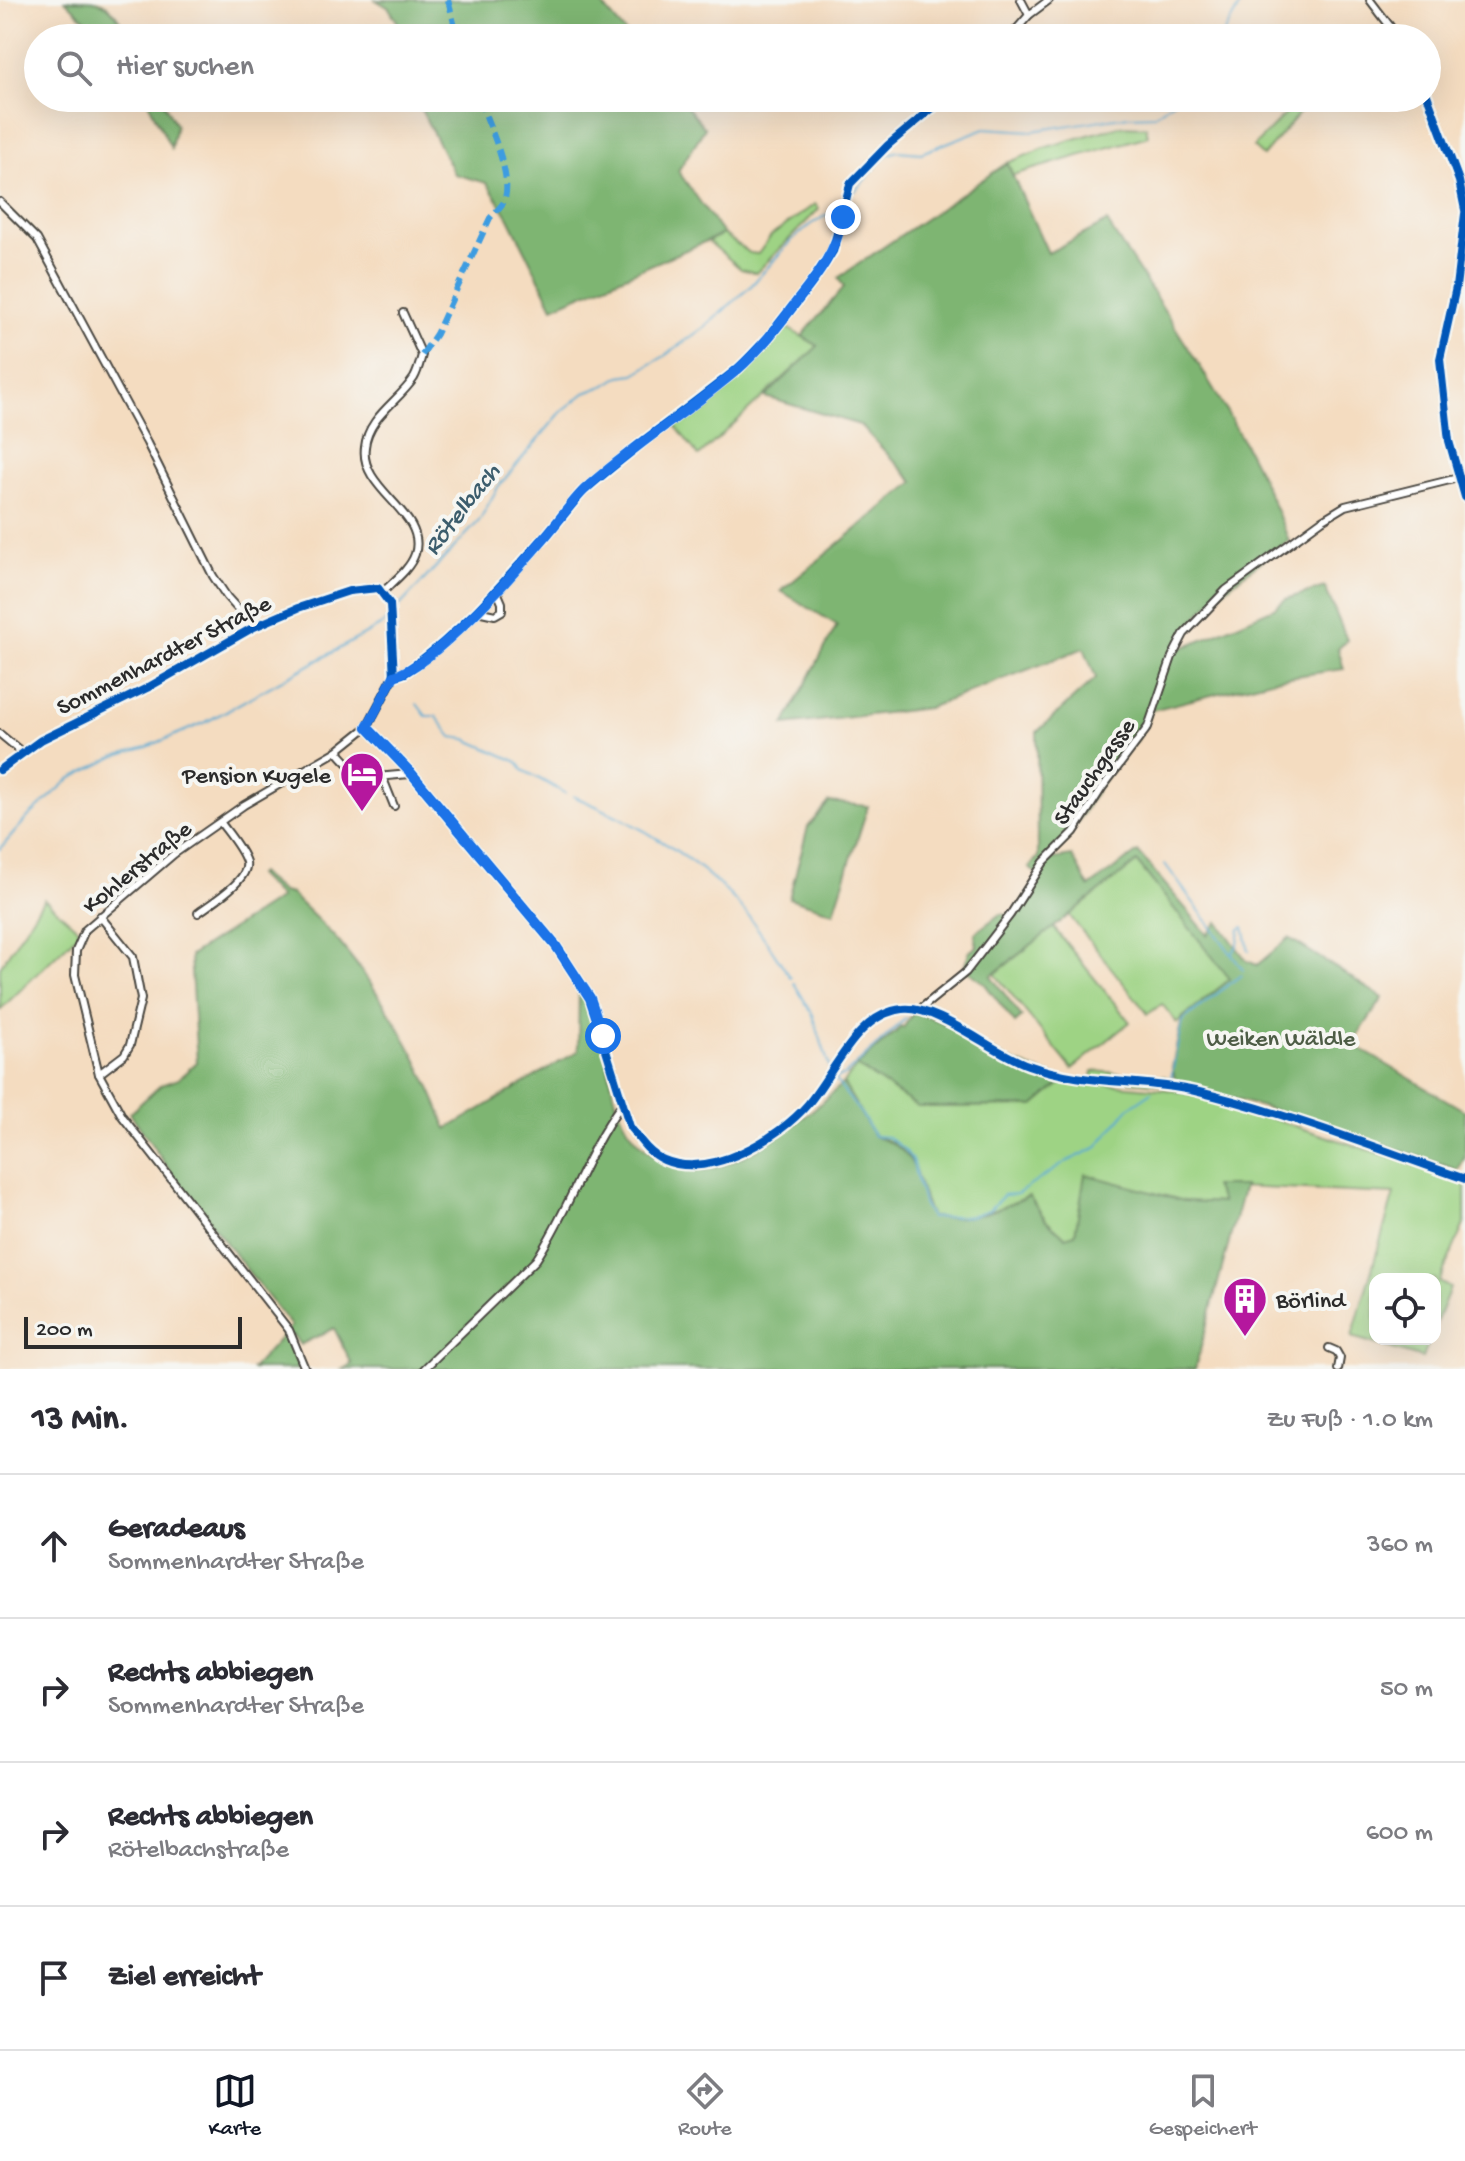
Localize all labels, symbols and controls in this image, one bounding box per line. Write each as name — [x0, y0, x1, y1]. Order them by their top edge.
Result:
search box — [24, 24, 1441, 112]
icon: search — [52, 46, 96, 90]
text: Hier suchen — [116, 51, 254, 86]
route end — [825, 199, 861, 235]
water label: Rötelbach — [418, 458, 510, 563]
street label: Sommenhardter Straße — [53, 590, 277, 724]
street label: Stauchgasse — [1049, 714, 1144, 832]
hotel icon: Pension Kugele — [338, 750, 386, 813]
place label: Pension Kugele — [181, 763, 332, 792]
street label: Kohlerstraße — [78, 815, 199, 922]
route start — [585, 1018, 621, 1054]
park label: Weiken Wäldle — [1207, 1026, 1356, 1055]
map controls — [1369, 1273, 1441, 1345]
button: locate — [1369, 1273, 1441, 1345]
building icon: Börlind — [1221, 1275, 1269, 1338]
place label: Börlind — [1275, 1288, 1347, 1317]
scale bar — [24, 1313, 242, 1349]
text: 200 m — [36, 1318, 93, 1344]
text: 13 Min. — [32, 1401, 129, 1441]
text: Zu Fuß · 1.0 km — [1266, 1406, 1433, 1437]
text: Geradeaus — [108, 1513, 245, 1548]
icon: ahead — [32, 1524, 76, 1568]
text: 360 m — [1367, 1531, 1433, 1562]
text: Sommenhardter Straße — [108, 1548, 364, 1579]
text: Rechts abbiegen — [108, 1657, 313, 1692]
icon: right — [32, 1668, 76, 1712]
text: 50 m — [1380, 1675, 1433, 1706]
text: Sommenhardter Straße — [108, 1692, 364, 1723]
text: Rechts abbiegen — [108, 1801, 313, 1836]
icon: right — [32, 1812, 76, 1856]
text: 600 m — [1366, 1819, 1433, 1850]
text: Rötelbachstraße — [108, 1836, 289, 1867]
icon: arrive — [32, 1956, 76, 2000]
text: Ziel erreicht — [108, 1961, 260, 1996]
tab: Karte — [209, 2069, 261, 2143]
tab: Route — [678, 2069, 732, 2143]
tab: Gespeichert — [1149, 2069, 1256, 2143]

